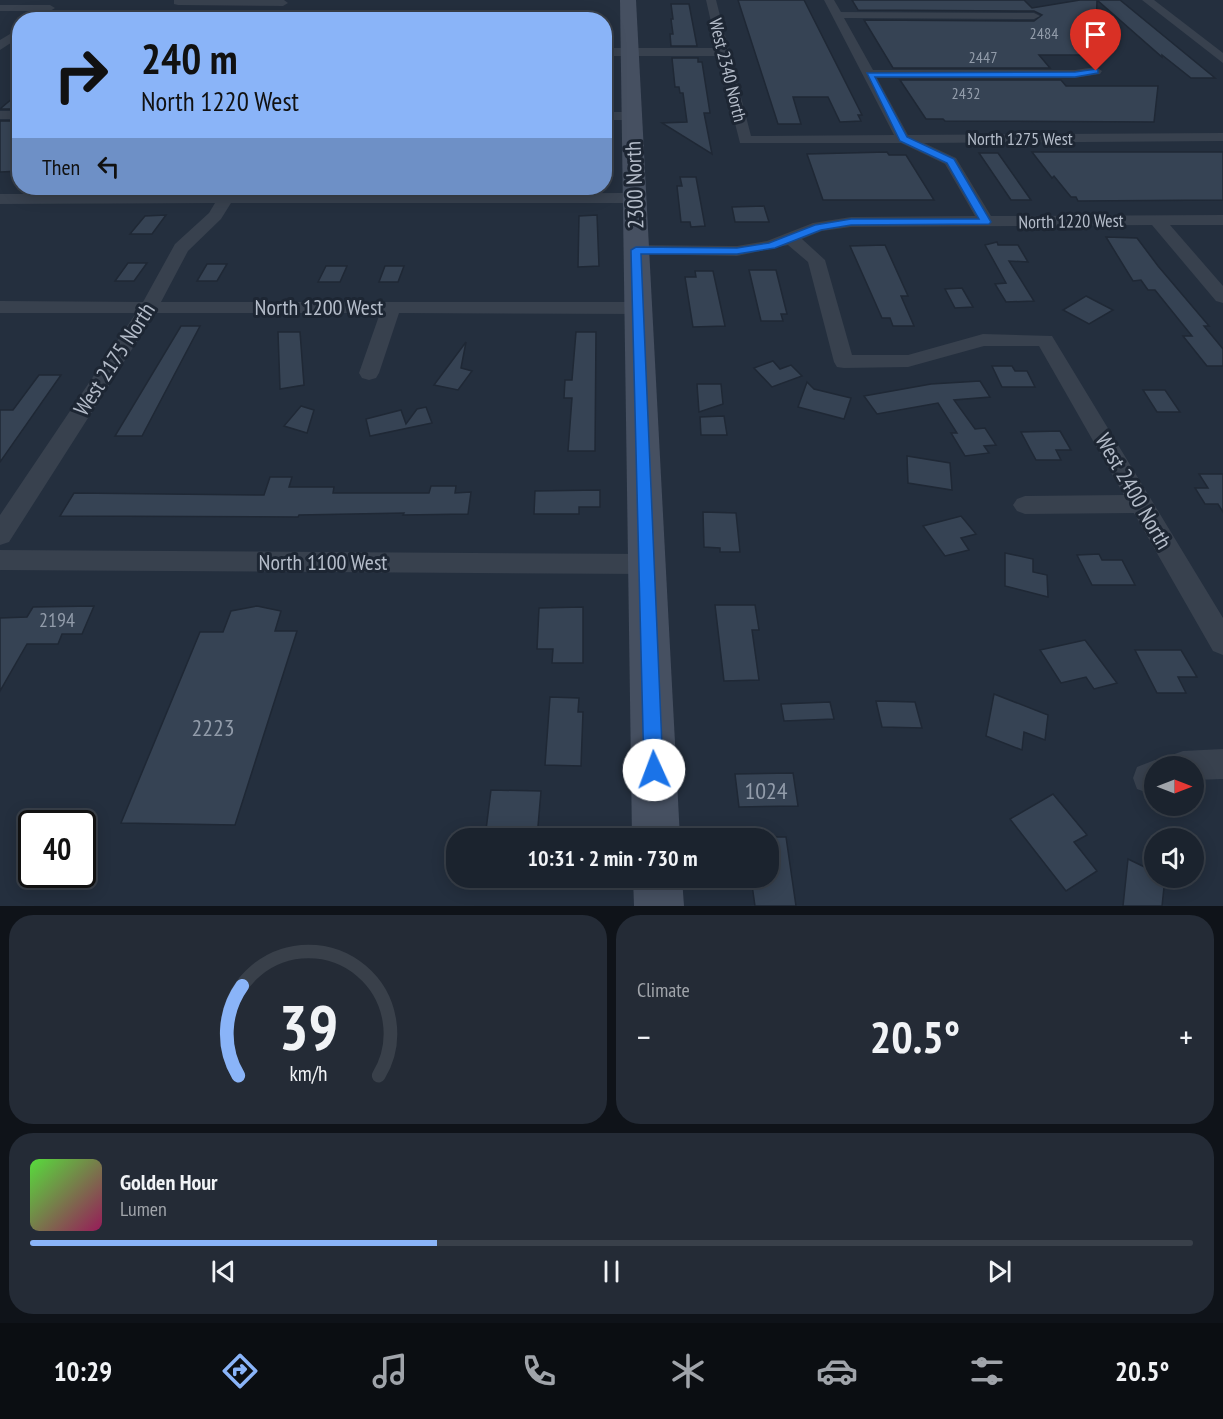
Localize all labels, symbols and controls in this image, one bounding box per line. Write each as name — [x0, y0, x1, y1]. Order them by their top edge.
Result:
pin — [1070, 9, 1121, 71]
street label: West 2340 North — [704, 16, 752, 124]
icon: arrive — [1079, 18, 1112, 51]
house number: 2484 — [1030, 23, 1058, 43]
text: 240 m — [141, 31, 238, 86]
icon: right — [42, 36, 120, 114]
house number: 2447 — [969, 47, 997, 67]
house number: 2432 — [952, 83, 980, 103]
text: North 1220 West — [141, 84, 299, 118]
street label: North 1275 West — [967, 127, 1073, 150]
street label: 2300 North — [618, 141, 650, 229]
icon: left — [92, 150, 125, 183]
text: Then — [42, 153, 80, 181]
street label: North 1220 West — [1018, 209, 1124, 233]
street label: North 1200 West — [255, 293, 383, 321]
street label: West 2175 North — [67, 297, 161, 421]
street label: West 2400 North — [1090, 428, 1178, 554]
street label: North 1100 West — [259, 548, 387, 576]
house number: 2194 — [39, 607, 75, 633]
house number: 2223 — [191, 712, 235, 743]
position arrow — [622, 738, 686, 802]
north arrow — [1144, 756, 1204, 816]
map controls — [1144, 756, 1204, 888]
house number: 1024 — [744, 775, 788, 806]
speed limit sign: 40 — [18, 810, 96, 888]
button: sound — [1144, 828, 1204, 888]
text: 10:31 · 2 min · 730 m — [527, 844, 698, 872]
text: Climate — [637, 977, 690, 1003]
text: 39 — [278, 986, 338, 1067]
text: 20.5° — [870, 1007, 960, 1065]
text: − — [637, 1015, 651, 1058]
text: + — [1179, 1015, 1193, 1058]
text: km/h — [289, 1060, 327, 1088]
text: Golden Hour — [120, 1168, 218, 1196]
text: Lumen — [120, 1196, 167, 1222]
icon: previous — [207, 1255, 240, 1288]
icon: pause — [595, 1255, 628, 1288]
icon: next — [983, 1255, 1016, 1288]
icon: directions — [219, 1350, 261, 1392]
icon: music — [369, 1350, 411, 1392]
icon: phone — [518, 1350, 560, 1392]
icon: climate — [667, 1350, 709, 1392]
icon: car — [816, 1350, 858, 1392]
icon: filters — [966, 1350, 1008, 1392]
text: 10:29 — [54, 1354, 112, 1388]
text: 20.5° — [1115, 1354, 1169, 1388]

